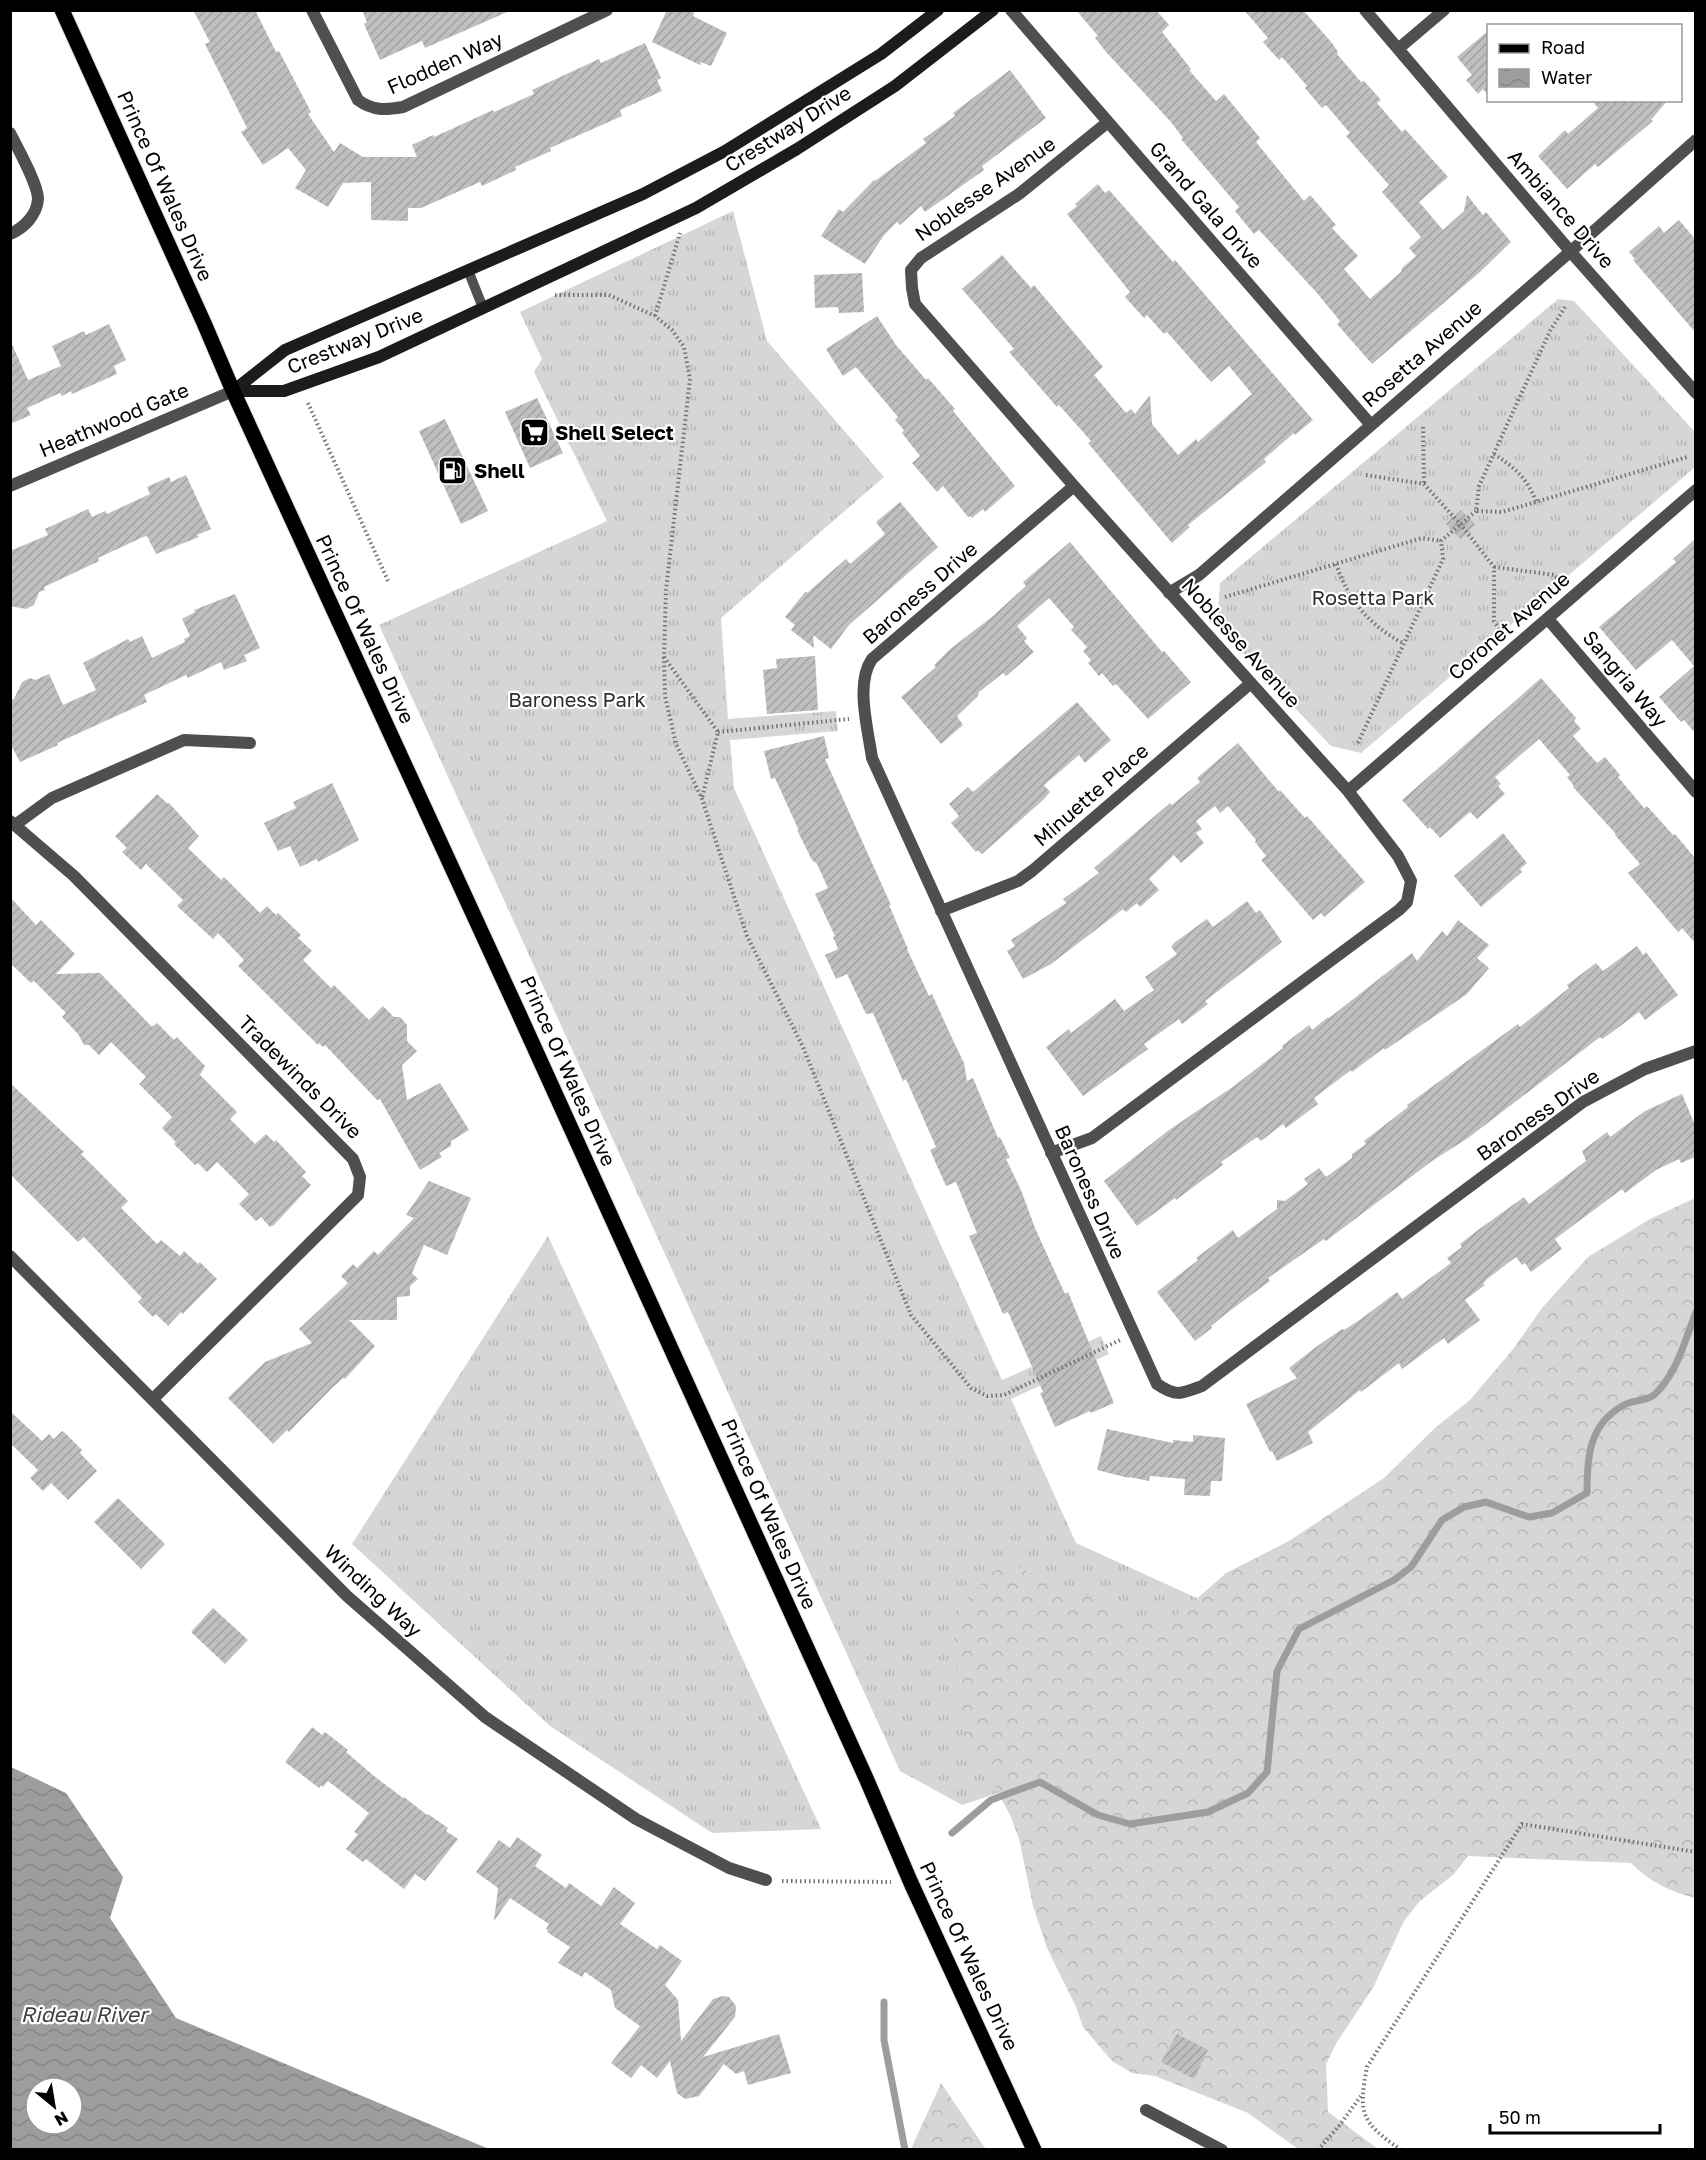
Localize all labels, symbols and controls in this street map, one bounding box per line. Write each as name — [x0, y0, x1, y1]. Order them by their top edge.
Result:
legend — [1487, 24, 1682, 102]
street label: Flodden Way — [383, 26, 506, 98]
text: Road — [1541, 36, 1585, 58]
text: Water — [1541, 66, 1592, 88]
street label: Crestway Drive — [720, 80, 855, 176]
street label: Prince Of Wales Drive — [113, 87, 219, 284]
street label: Noblesse Avenue — [910, 131, 1059, 246]
street label: Grand Gala Drive — [1145, 136, 1268, 273]
street label: Ambiance Drive — [1504, 144, 1620, 273]
street label: Rosetta Avenue — [1357, 295, 1486, 412]
street label: Crestway Drive — [283, 302, 426, 378]
street label: Heathwood Gate — [35, 377, 192, 461]
supermarket icon: Shell Select — [518, 417, 550, 449]
place label: Shell Select — [555, 420, 674, 444]
fuel station icon: Shell — [437, 455, 469, 487]
place label: Shell — [474, 458, 525, 482]
street label: Prince Of Wales Drive — [312, 530, 420, 727]
street label: Baroness Drive — [857, 536, 982, 649]
street label: Coronet Avenue — [1443, 566, 1574, 684]
street label: Noblesse Avenue — [1177, 573, 1306, 712]
park label: Rosetta Park — [1312, 585, 1435, 609]
street label: Sangria Way — [1578, 625, 1673, 732]
park label: Baroness Park — [508, 687, 646, 711]
street label: Minuette Place — [1028, 738, 1153, 851]
street label: Prince Of Wales Drive — [516, 972, 622, 1169]
street label: Tradewinds Drive — [234, 1010, 367, 1143]
street label: Baroness Drive — [1472, 1063, 1603, 1165]
street label: Baroness Drive — [1051, 1121, 1131, 1262]
street label: Prince Of Wales Drive — [717, 1415, 823, 1612]
street label: Winding Way — [320, 1539, 427, 1642]
street label: Prince Of Wales Drive — [916, 1857, 1024, 2054]
water label: Rideau River — [21, 2001, 150, 2027]
north arrow — [24, 2076, 84, 2136]
scale bar — [1490, 2097, 1660, 2135]
text: 50 m — [1499, 2106, 1541, 2128]
text: N — [51, 2107, 72, 2131]

